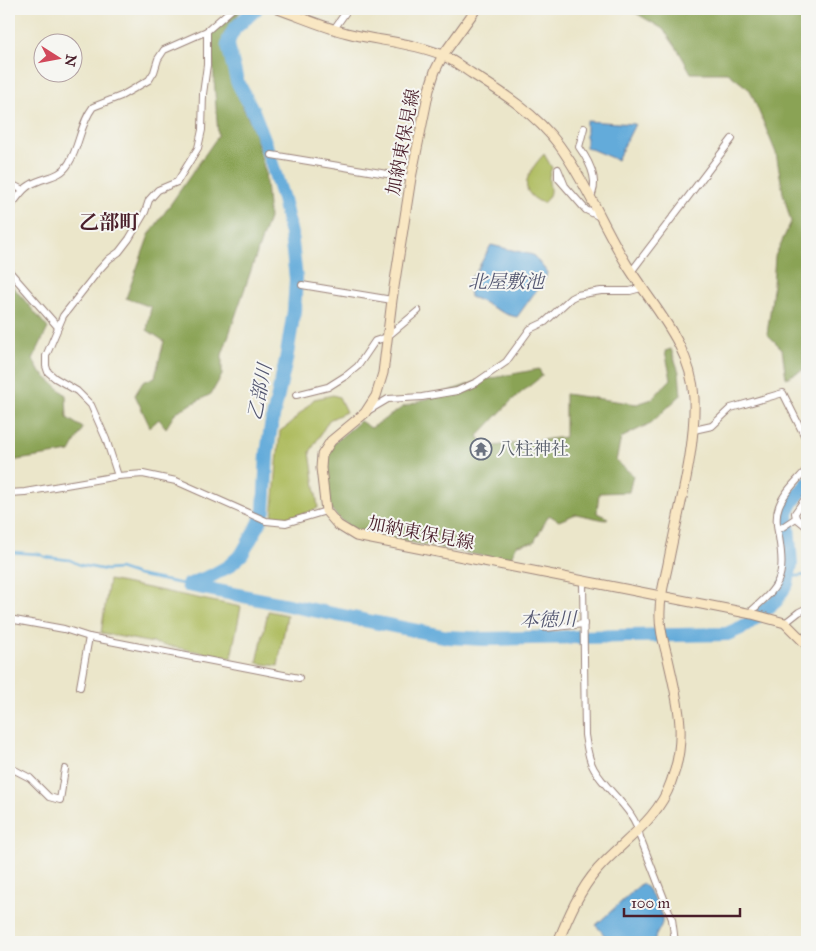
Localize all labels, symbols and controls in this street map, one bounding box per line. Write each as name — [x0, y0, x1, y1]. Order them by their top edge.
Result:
north arrow — [32, 32, 82, 82]
text: N — [61, 53, 80, 68]
street label: 加納東保見線 — [382, 87, 424, 197]
district label: 乙部町 — [79, 210, 140, 234]
water label: 北屋敷池 — [468, 270, 546, 293]
water label: 乙部川 — [243, 360, 277, 422]
temple icon: 八柱神社 — [469, 437, 493, 461]
place label: 八柱神社 — [497, 438, 569, 460]
street label: 加納東保見線 — [366, 512, 476, 554]
water label: 本徳川 — [519, 607, 579, 631]
scale bar — [624, 886, 740, 918]
text: 100 m — [631, 894, 671, 912]

